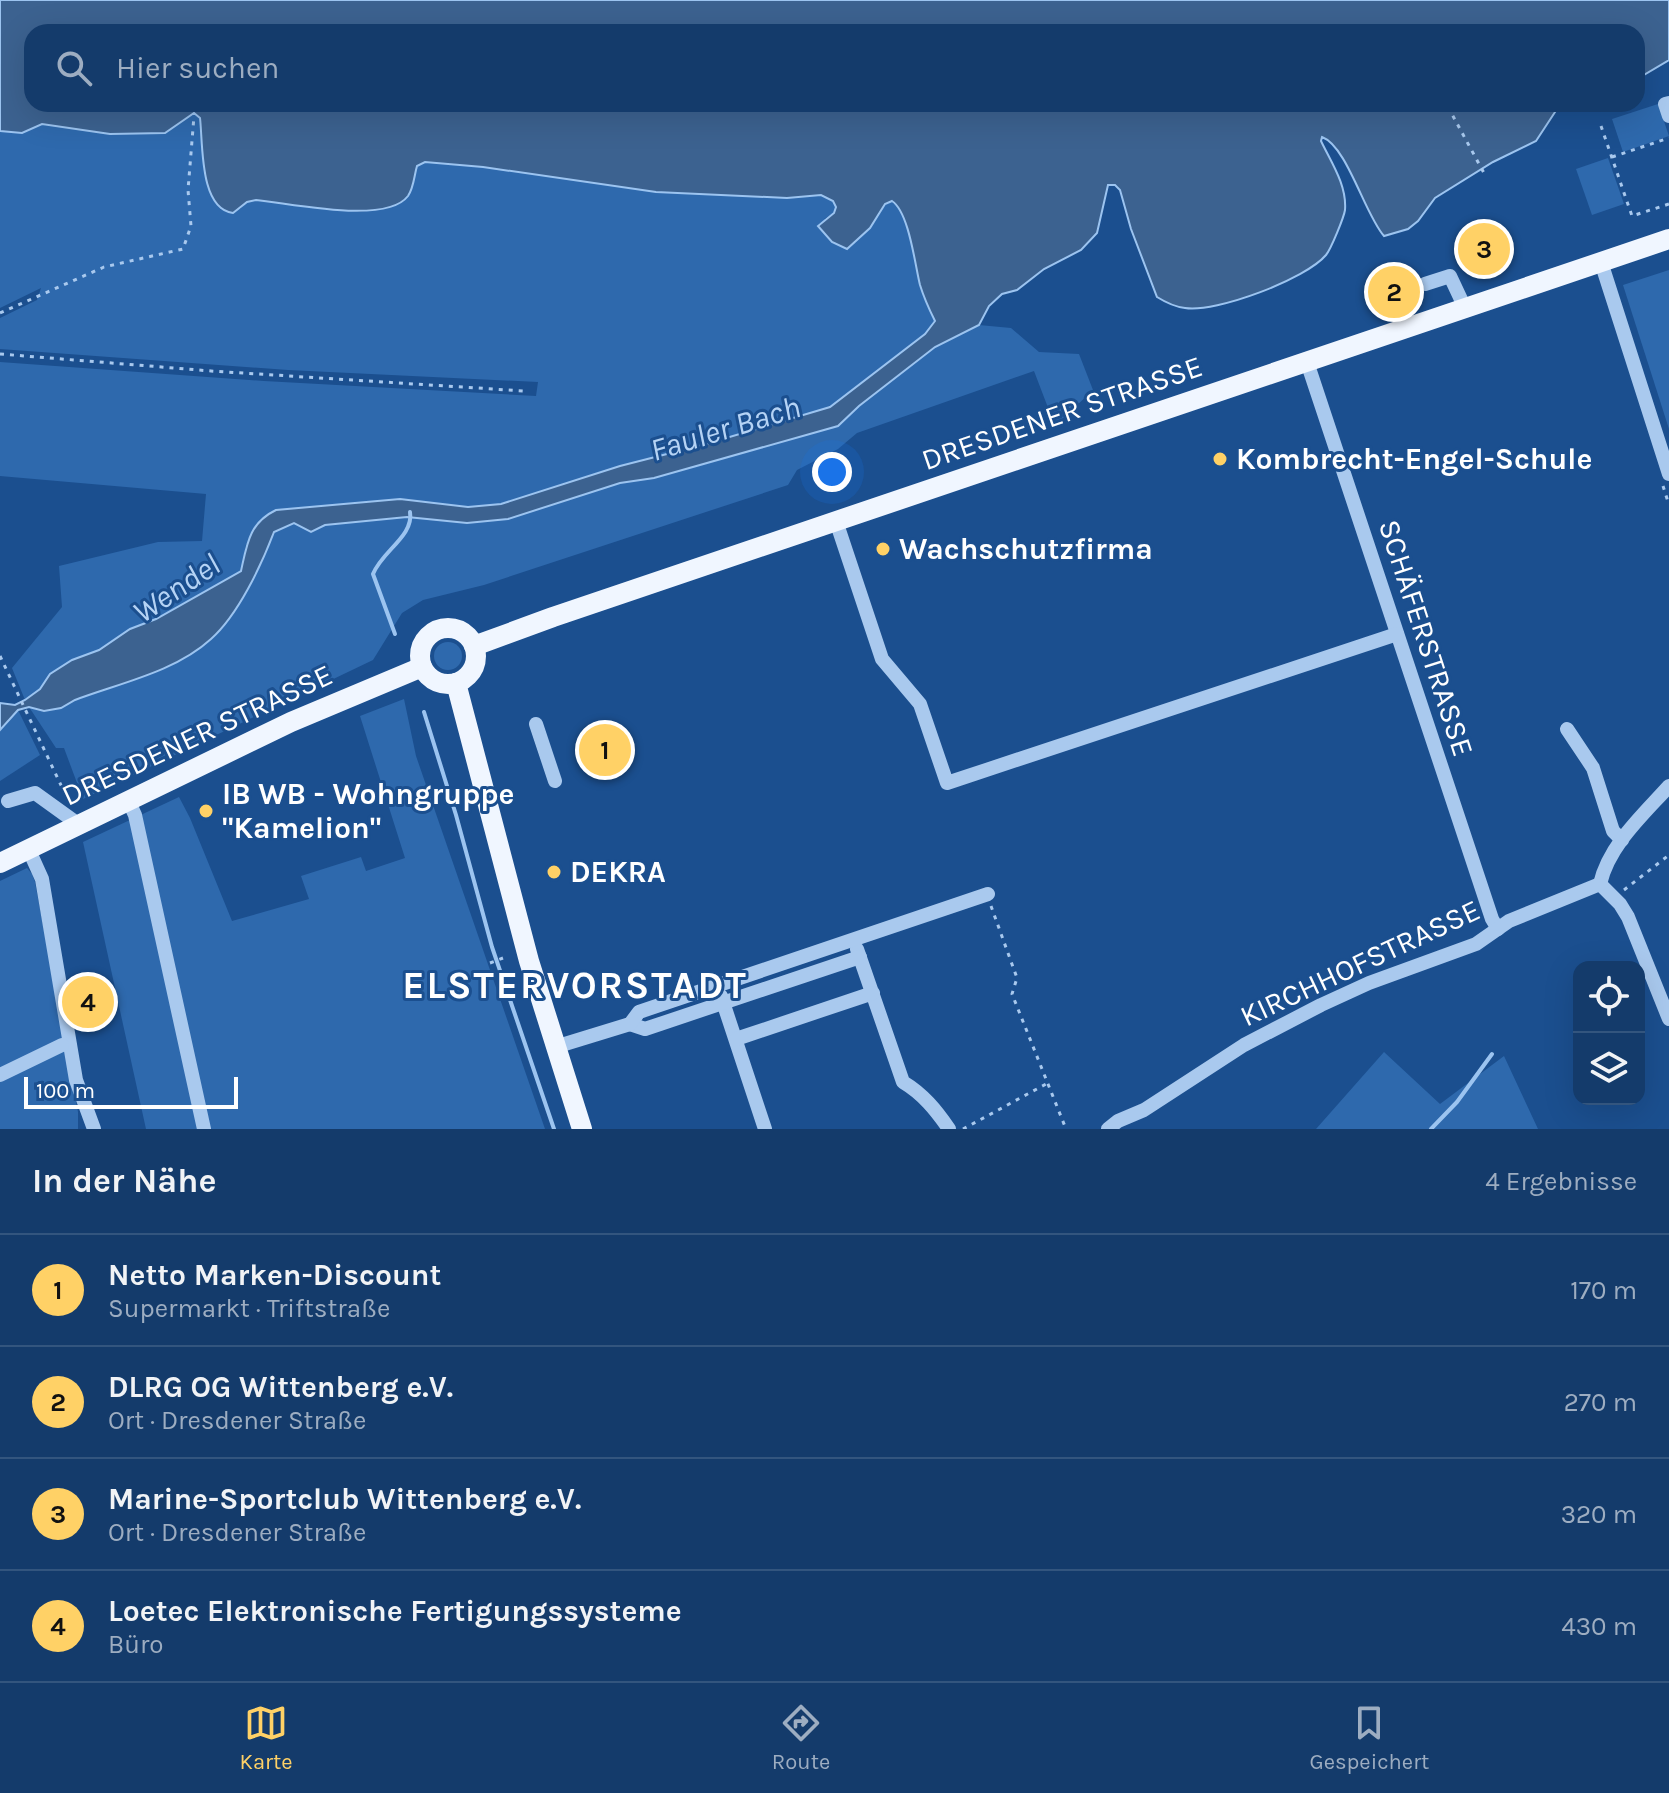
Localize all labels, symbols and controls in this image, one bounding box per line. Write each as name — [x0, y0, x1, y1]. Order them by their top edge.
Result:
search box — [24, 24, 1645, 112]
icon: search — [52, 46, 96, 90]
text: Hier suchen — [116, 50, 279, 86]
pin: 3 — [1458, 219, 1510, 279]
pin: 2 — [1368, 262, 1420, 322]
street label: DRESDENER STRASSE — [917, 348, 1207, 478]
water label: Fauler Bach — [646, 388, 805, 469]
place label: Kombrecht-Engel-Schule — [1236, 441, 1592, 477]
marker: Kombrecht-Engel-Schule — [1211, 450, 1229, 468]
your location — [812, 452, 852, 492]
street label: SCHÄFERSTRASSE — [1371, 515, 1481, 761]
place label: Wachschutzfirma — [899, 531, 1153, 567]
marker: Wachschutzfirma — [874, 540, 892, 558]
water label: Wendel — [126, 546, 227, 631]
street label: DRESDENER STRASSE — [56, 656, 338, 814]
pin: 1 — [579, 720, 631, 780]
place label: IB WB - Wohngruppe "Kamelion" — [222, 776, 515, 846]
marker: IB WB - Wohngruppe "Kamelion" — [197, 802, 215, 820]
place label: DEKRA — [570, 854, 666, 890]
marker: DEKRA — [545, 863, 563, 881]
street label: KIRCHHOFSTRASSE — [1234, 892, 1486, 1034]
map controls — [1573, 961, 1645, 1105]
button: locate — [1573, 961, 1645, 1033]
district label: ELSTERVORSTADT — [402, 963, 748, 1008]
pin: 4 — [62, 972, 114, 1032]
button: layers — [1573, 1033, 1645, 1105]
scale bar — [24, 1073, 238, 1109]
text: 100 m — [36, 1078, 95, 1104]
text: In der Nähe — [32, 1161, 216, 1201]
text: 4 Ergebnisse — [1485, 1166, 1637, 1197]
text: Netto Marken-Discount — [108, 1257, 441, 1293]
text: 1 — [53, 1275, 63, 1306]
text: 170 m — [1570, 1275, 1637, 1306]
text: Supermarkt · Triftstraße — [108, 1293, 390, 1324]
text: DLRG OG Wittenberg e.V. — [108, 1369, 453, 1405]
text: 2 — [50, 1387, 66, 1418]
text: 270 m — [1564, 1387, 1637, 1418]
text: Ort · Dresdener Straße — [108, 1405, 366, 1436]
text: Marine-Sportclub Wittenberg e.V. — [108, 1481, 581, 1517]
text: 3 — [50, 1499, 66, 1530]
text: 320 m — [1561, 1499, 1637, 1530]
text: Ort · Dresdener Straße — [108, 1517, 366, 1548]
text: Loetec Elektronische Fertigungssysteme — [108, 1593, 682, 1629]
text: 4 — [50, 1611, 66, 1642]
text: 430 m — [1561, 1611, 1637, 1642]
text: Büro — [108, 1629, 164, 1660]
tab: Karte — [240, 1701, 293, 1775]
tab: Route — [772, 1701, 830, 1775]
tab: Gespeichert — [1309, 1701, 1429, 1775]

